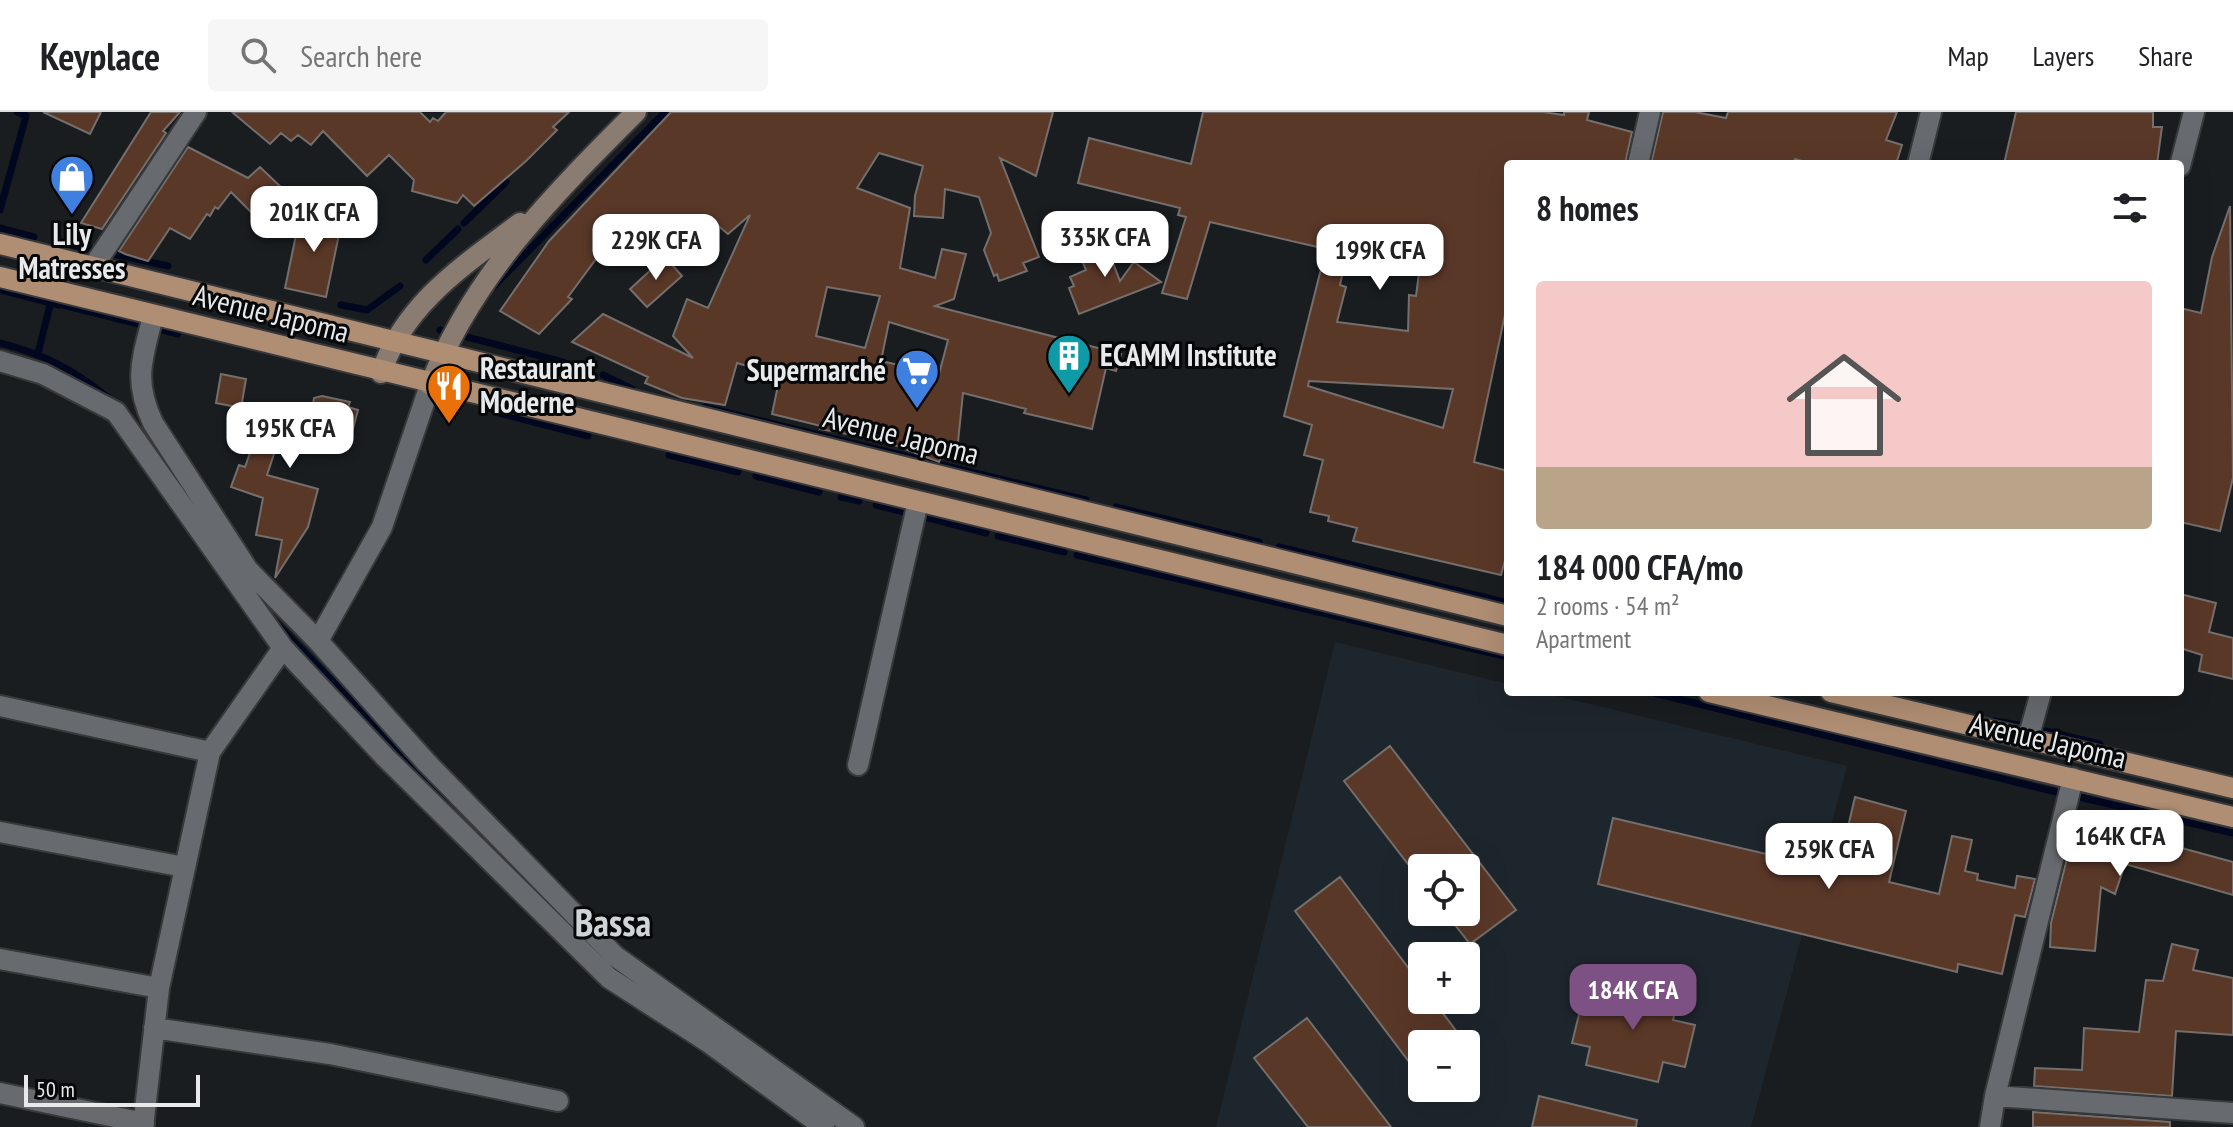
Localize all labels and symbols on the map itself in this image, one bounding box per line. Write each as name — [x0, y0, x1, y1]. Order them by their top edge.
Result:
shop icon: Lily Matresses — [48, 153, 96, 216]
pin: 201K CFA — [231, 186, 397, 254]
pin: 335K CFA — [1022, 211, 1188, 279]
place label: Lily Matresses — [18, 214, 126, 287]
pin: 229K CFA — [573, 214, 739, 282]
pin: 199K CFA — [1297, 224, 1463, 292]
street label: Avenue Japoma — [190, 274, 353, 351]
building icon: ECAMM Institute — [1045, 332, 1093, 395]
place label: ECAMM Institute — [1100, 335, 1277, 374]
supermarket icon: Supermarché — [893, 347, 941, 410]
place label: Restaurant Moderne — [480, 348, 595, 421]
place label: Supermarché — [747, 350, 886, 389]
restaurant icon: Restaurant Moderne — [425, 362, 473, 425]
street label: Avenue Japoma — [820, 396, 983, 473]
pin: 195K CFA — [207, 402, 373, 470]
street label: Avenue Japoma — [1966, 703, 2130, 776]
pin: 164K CFA — [2037, 810, 2203, 878]
pin: 259K CFA — [1746, 823, 1912, 891]
district label: Bassa — [575, 897, 651, 946]
pin: 184K CFA — [1550, 964, 1716, 1032]
scale bar — [24, 1071, 200, 1107]

